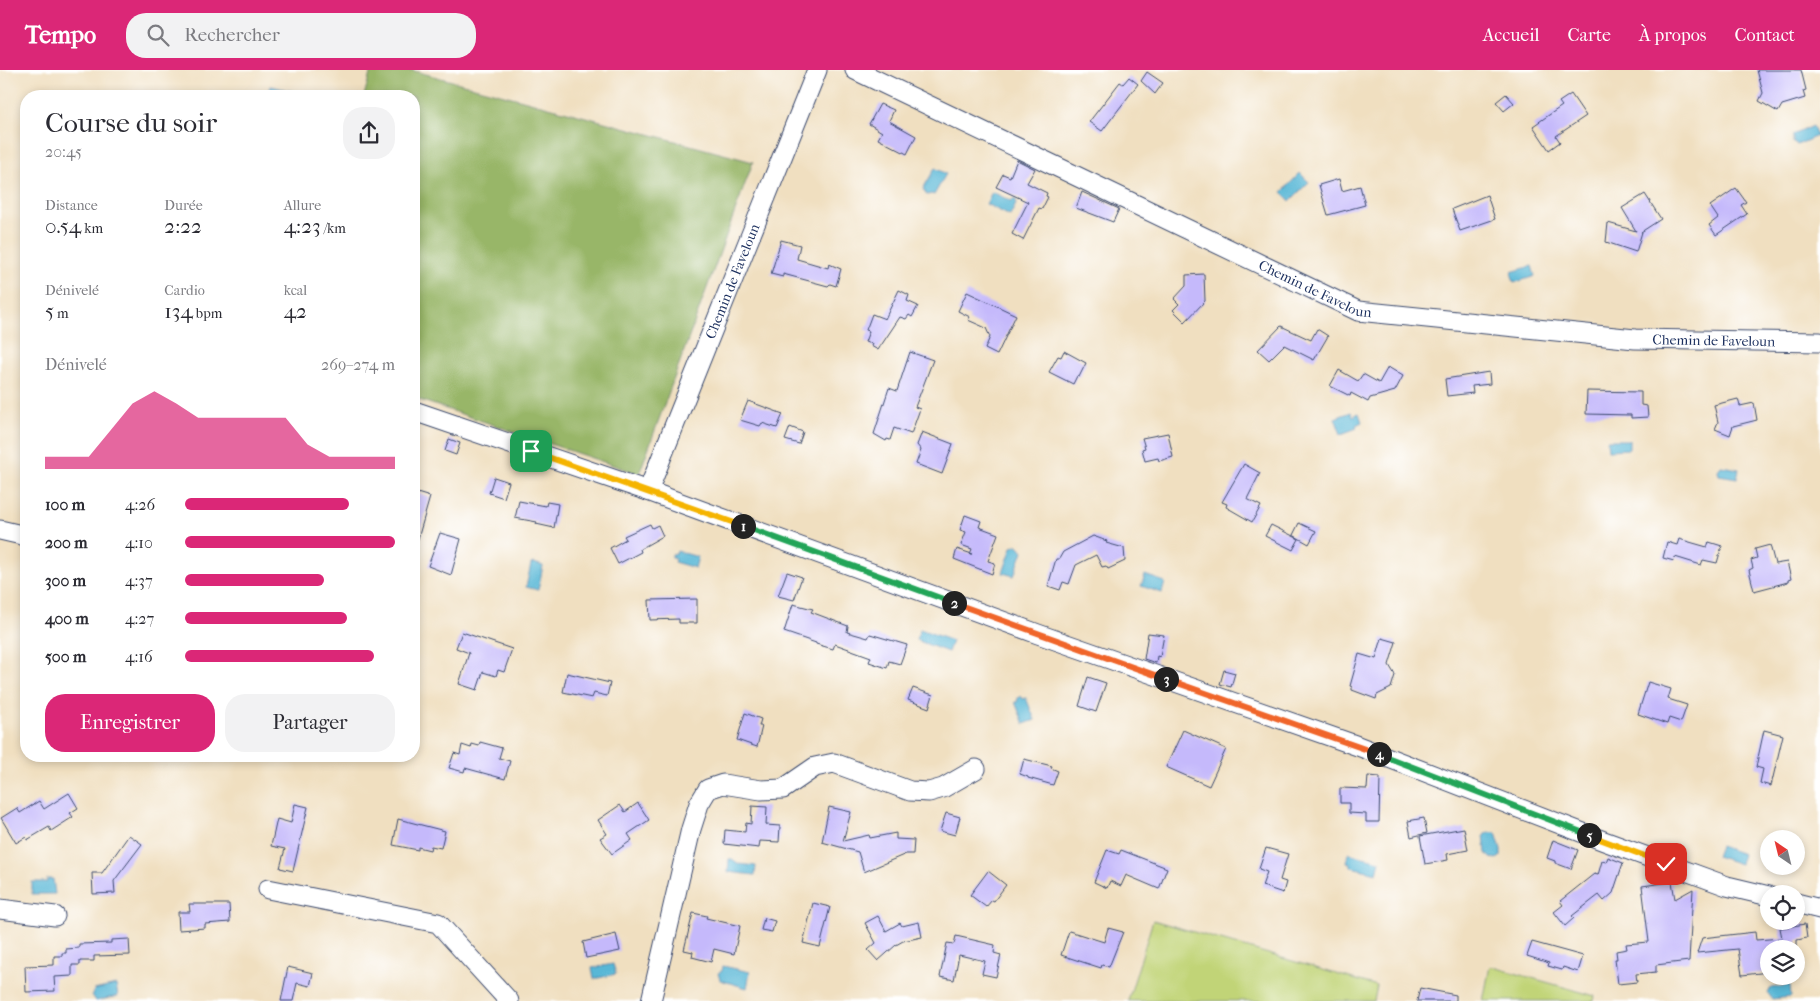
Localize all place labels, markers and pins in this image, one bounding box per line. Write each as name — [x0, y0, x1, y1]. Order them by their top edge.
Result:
pin — [510, 430, 552, 472]
pin: 1 — [730, 514, 756, 538]
pin: 2 — [942, 590, 966, 616]
pin: 3 — [1154, 666, 1178, 692]
pin: 4 — [1366, 742, 1392, 766]
pin: 5 — [1576, 822, 1602, 848]
pin — [1645, 843, 1687, 885]

